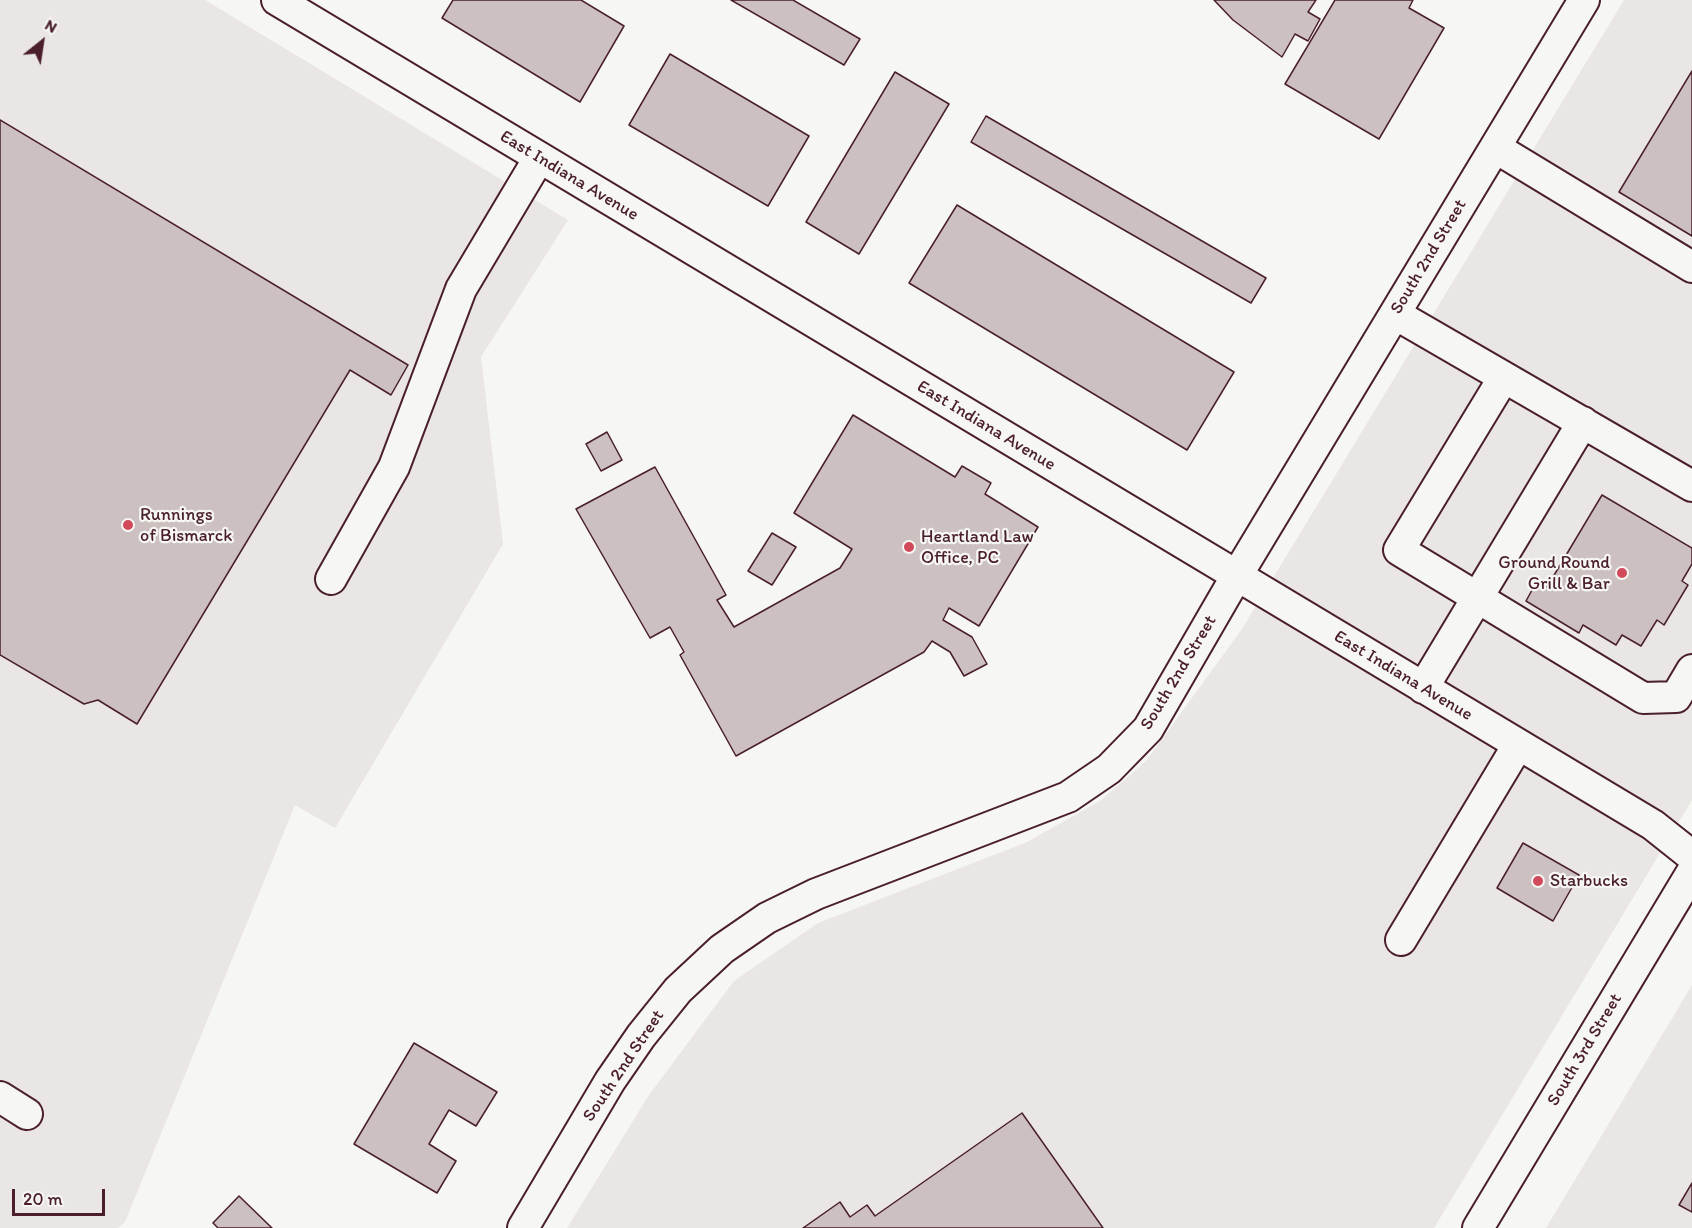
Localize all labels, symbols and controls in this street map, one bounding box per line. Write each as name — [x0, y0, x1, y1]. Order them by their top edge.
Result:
north arrow — [12, 12, 72, 72]
text: N — [42, 15, 61, 37]
street label: East Indiana Avenue — [496, 126, 642, 226]
street label: South 2nd Street — [1386, 196, 1472, 318]
street label: East Indiana Avenue — [913, 376, 1059, 476]
place label: Runnings of Bismarck — [140, 504, 232, 546]
marker: Runnings of Bismarck — [121, 518, 135, 532]
place label: Heartland Law Office, PC — [921, 526, 1034, 568]
marker: Heartland Law Office, PC — [902, 540, 916, 554]
place label: Ground Round Grill & Bar — [1498, 552, 1610, 594]
marker: Ground Round Grill & Bar — [1615, 566, 1629, 580]
street label: South 2nd Street — [1136, 612, 1222, 734]
street label: East Indiana Avenue — [1330, 626, 1476, 726]
place label: Starbucks — [1550, 870, 1628, 892]
marker: Starbucks — [1531, 874, 1545, 888]
street label: South 3rd Street — [1543, 990, 1627, 1110]
street label: South 2nd Street — [579, 1006, 669, 1126]
scale bar — [15, 1177, 108, 1215]
text: 20 m — [23, 1188, 63, 1210]

